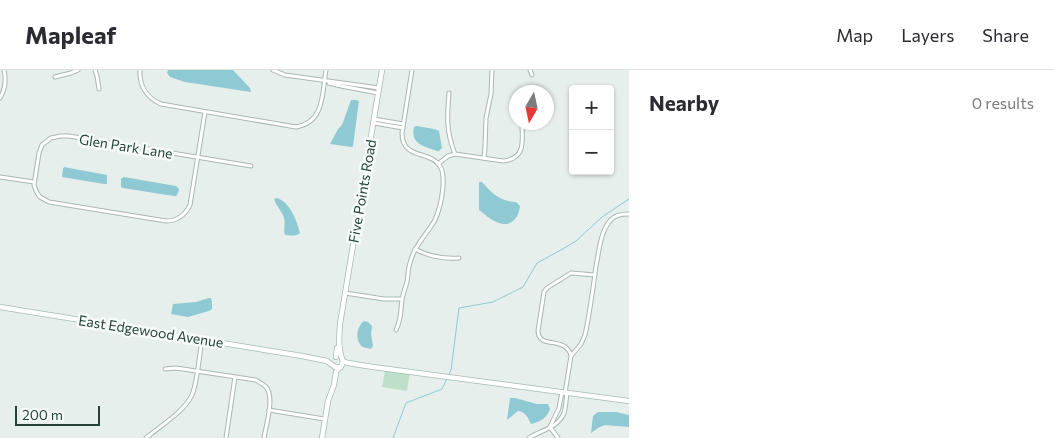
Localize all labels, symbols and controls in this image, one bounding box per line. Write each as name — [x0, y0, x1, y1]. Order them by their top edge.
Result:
text: Mapleaf — [25, 20, 116, 49]
text: Map — [836, 24, 873, 46]
text: Layers — [901, 24, 954, 46]
text: Share — [982, 24, 1029, 46]
north arrow — [509, 85, 554, 130]
map controls — [569, 85, 614, 175]
button: + — [569, 85, 614, 130]
text: Nearby — [649, 90, 719, 115]
text: 0 results — [972, 93, 1034, 112]
street label: Glen Park Lane — [78, 130, 174, 162]
button: − — [569, 130, 614, 175]
street label: Five Points Road — [345, 138, 379, 244]
street label: East Edgewood Avenue — [77, 311, 225, 351]
scale bar — [15, 403, 100, 426]
text: 200 m — [22, 406, 63, 423]

